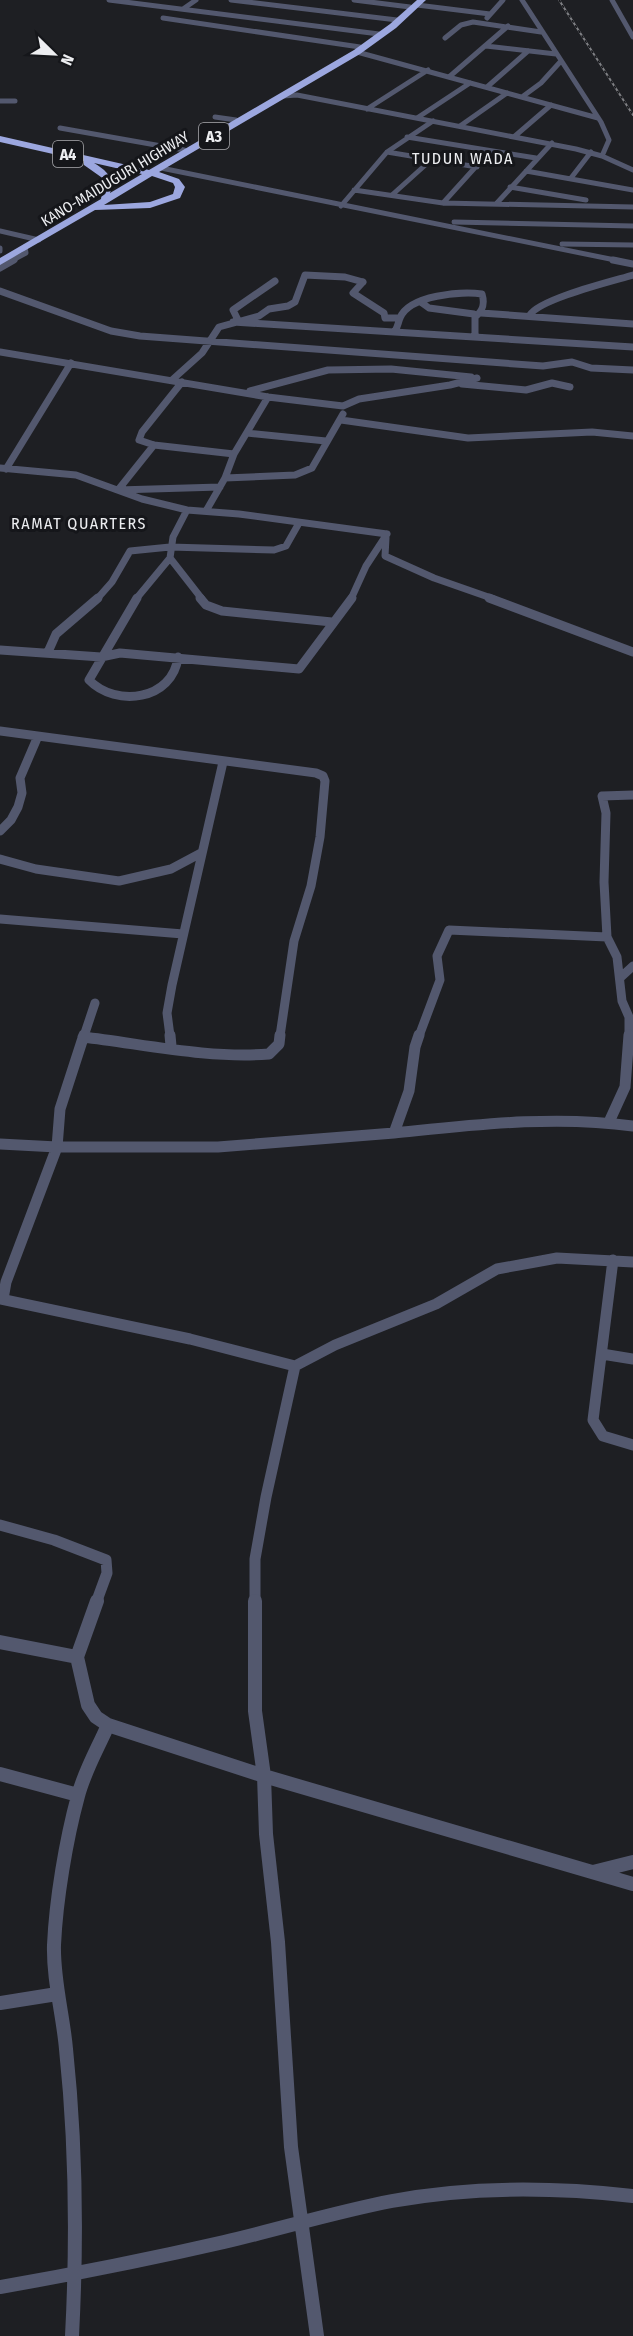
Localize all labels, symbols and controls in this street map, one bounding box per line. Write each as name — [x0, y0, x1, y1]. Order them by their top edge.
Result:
north arrow — [24, 24, 84, 84]
text: N — [57, 52, 78, 68]
road number: A3 — [199, 123, 229, 149]
street label: KANO-MAIDUGURI HIGHWAY — [38, 127, 193, 230]
road number: A4 — [53, 141, 83, 167]
district label: TUDUN WADA — [412, 149, 514, 168]
district label: RAMAT QUARTERS — [11, 514, 147, 533]

